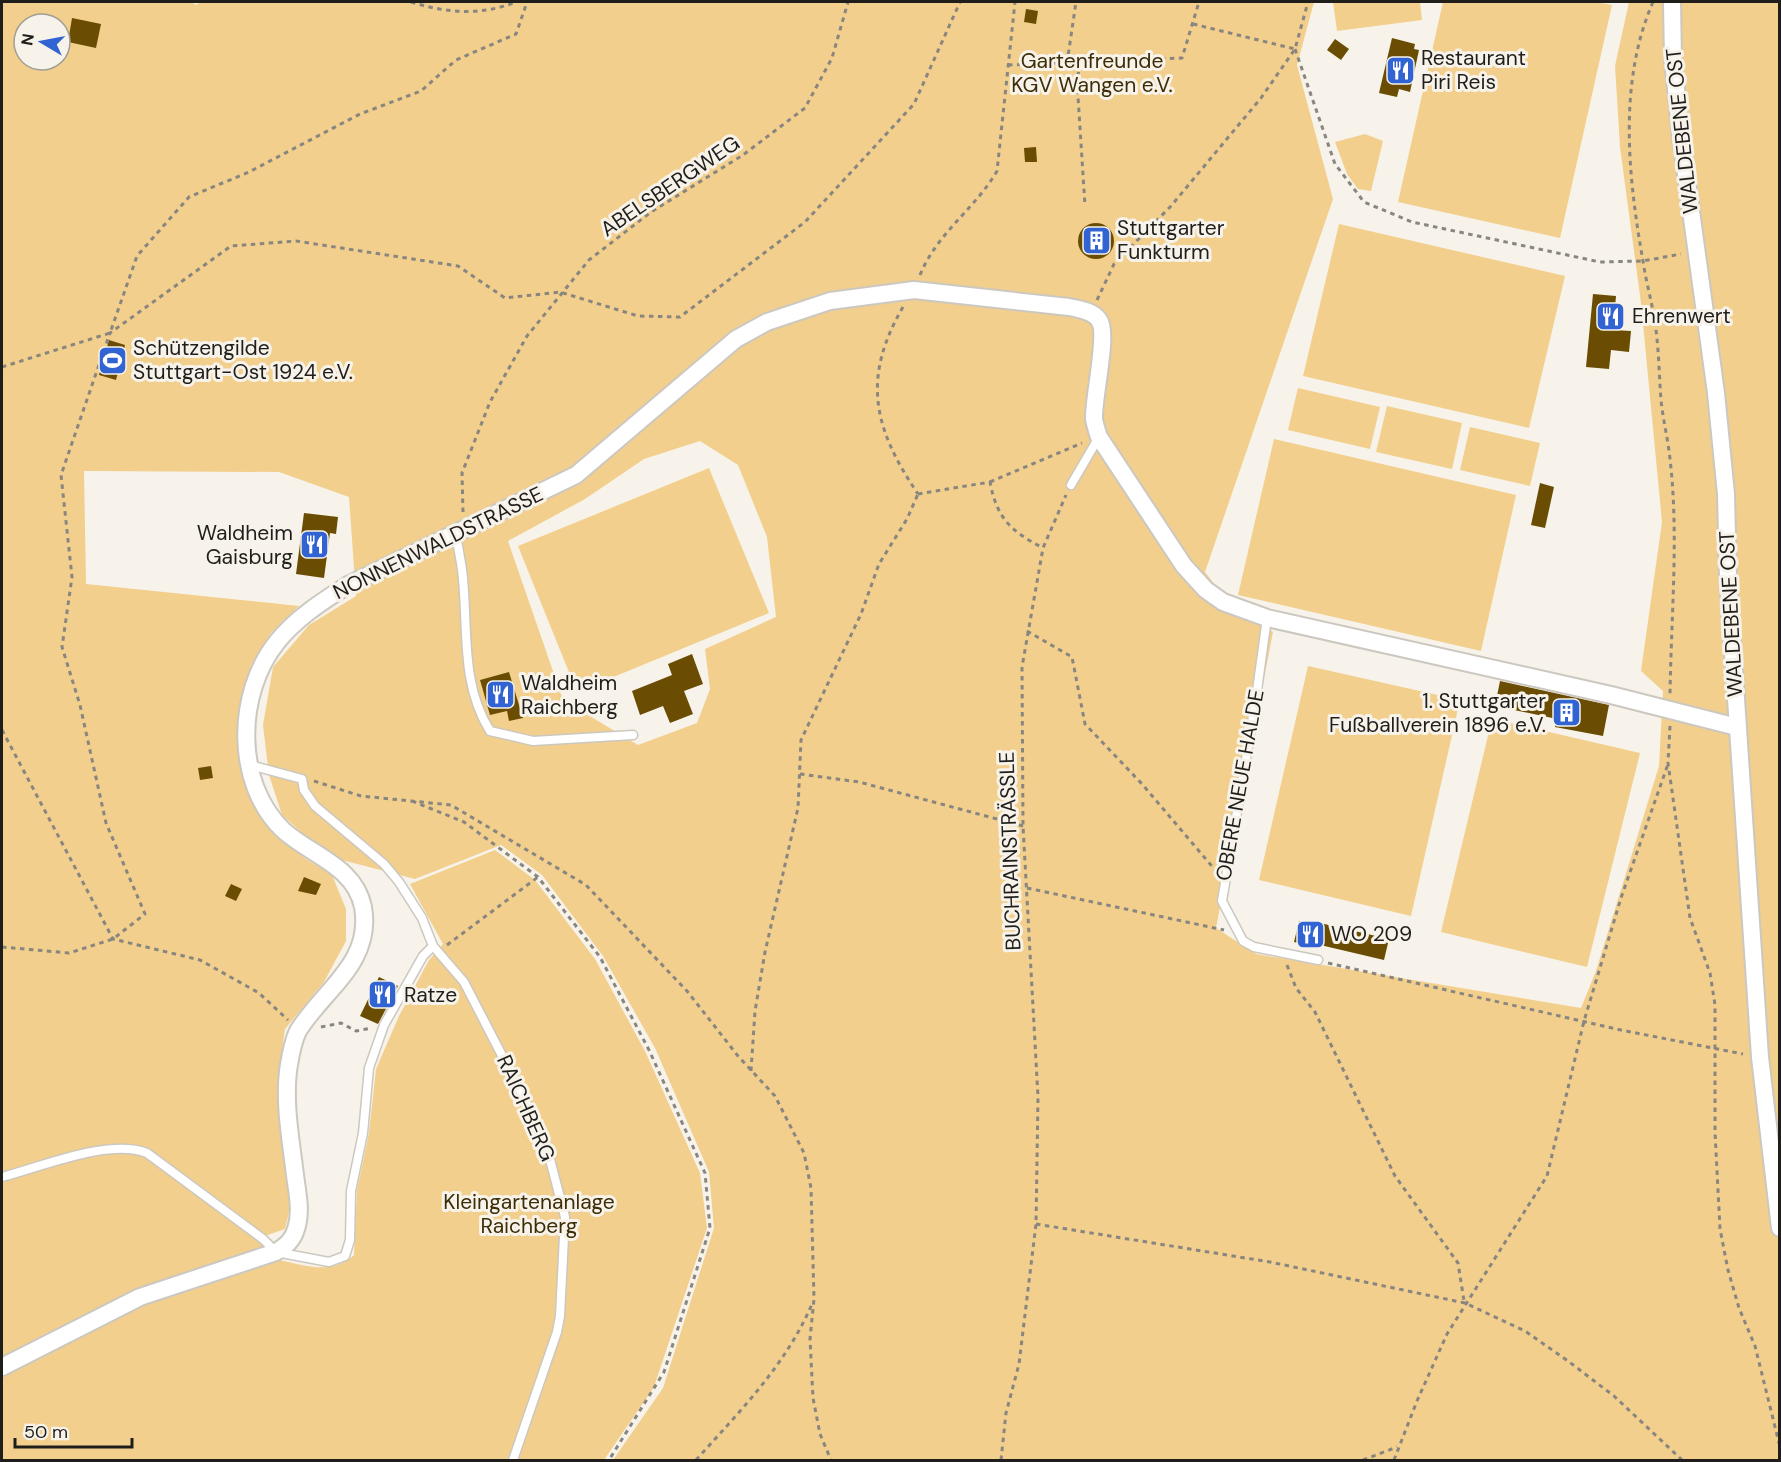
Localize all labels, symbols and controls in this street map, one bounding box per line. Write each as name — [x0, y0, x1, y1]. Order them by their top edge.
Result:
north arrow — [12, 12, 72, 72]
text: N — [16, 32, 39, 47]
place label: Restaurant Piri Reis — [1421, 44, 1526, 96]
park label: Gartenfreunde KGV Wangen e.V. — [1011, 47, 1173, 99]
street label: WALDEBENE OST — [1659, 47, 1705, 215]
restaurant icon: Restaurant Piri Reis — [1384, 54, 1416, 86]
street label: ABELSBERGWEG — [595, 129, 745, 243]
place label: Stuttgarter Funkturm — [1117, 214, 1225, 266]
building icon: Stuttgarter Funkturm — [1080, 224, 1112, 256]
restaurant icon: Ehrenwert — [1595, 300, 1627, 332]
place label: Ehrenwert — [1632, 302, 1731, 330]
place label: Schützengilde Stuttgart-Ost 1924 e.V. — [133, 334, 353, 386]
sports icon: Schützengilde Stuttgart-Ost 1924 e.V. — [96, 344, 128, 376]
street label: NONNENWALDSTRASSE — [328, 480, 548, 606]
place label: Waldheim Gaisburg — [197, 519, 293, 571]
restaurant icon: Waldheim Gaisburg — [298, 529, 330, 561]
street label: WALDEBENE OST — [1713, 530, 1749, 698]
place label: Waldheim Raichberg — [521, 669, 618, 721]
restaurant icon: Waldheim Raichberg — [484, 679, 516, 711]
street label: OBERE NEUE HALDE — [1209, 687, 1271, 883]
place label: 1. Stuttgarter Fußballverein 1896 e.V. — [1329, 687, 1546, 739]
building icon: 1. Stuttgarter Fußballverein 1896 e.V. — [1551, 697, 1583, 729]
street label: BUCHRAINSTRÄSSLE — [993, 751, 1027, 951]
restaurant icon: WO 209 — [1294, 918, 1326, 950]
place label: WO 209 — [1331, 920, 1412, 948]
restaurant icon: Ratze — [367, 979, 399, 1011]
place label: Ratze — [404, 981, 457, 1009]
street label: RAICHBERG — [490, 1050, 562, 1166]
park label: Kleingartenanlage Raichberg — [443, 1188, 615, 1240]
scale bar — [15, 1411, 132, 1449]
text: 50 m — [24, 1420, 68, 1444]

